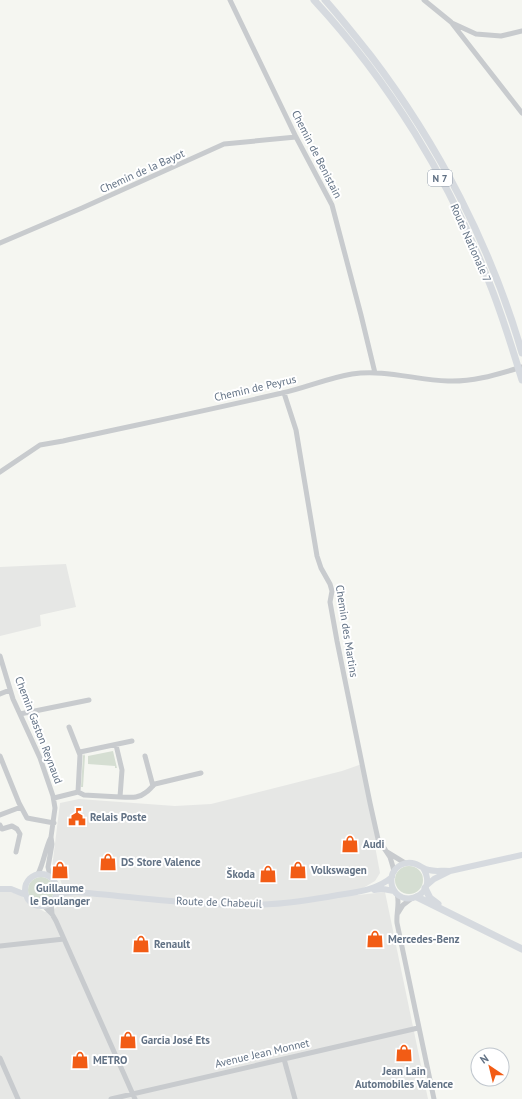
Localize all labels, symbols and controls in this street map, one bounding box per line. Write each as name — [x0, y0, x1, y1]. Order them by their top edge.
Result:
street label: Chemin de Benistain — [289, 108, 345, 200]
street label: Chemin de la Bayot — [97, 146, 187, 196]
road number: N 7 — [428, 170, 452, 186]
street label: Route Nationale 7 — [447, 201, 495, 285]
street label: Chemin de Peyrus — [213, 372, 298, 404]
street label: Chemin des Martins — [333, 584, 361, 679]
street label: Chemin Gaston Reynaud — [12, 674, 66, 786]
public building icon: Relais Poste — [67, 807, 87, 827]
place label: Relais Poste — [90, 810, 147, 824]
shop icon: Audi — [340, 834, 360, 854]
place label: Audi — [363, 837, 385, 851]
shop icon: DS Store Valence — [98, 852, 118, 872]
place label: DS Store Valence — [121, 855, 201, 869]
shop icon: Guillaume le Boulanger — [50, 860, 70, 880]
shop icon: Volkswagen — [288, 860, 308, 880]
place label: Volkswagen — [310, 863, 367, 877]
shop icon: Škoda — [258, 864, 278, 884]
place label: Škoda — [227, 867, 255, 881]
place label: Guillaume le Boulanger — [30, 881, 90, 908]
street label: Route de Chabeuil — [176, 894, 263, 911]
shop icon: Mercedes-Benz — [365, 929, 385, 949]
place label: Mercedes-Benz — [388, 932, 460, 946]
shop icon: Renault — [131, 934, 151, 954]
place label: Renault — [154, 937, 190, 951]
shop icon: Garcia José Ets — [118, 1030, 138, 1050]
place label: Garcia José Ets — [141, 1033, 210, 1047]
street label: Avenue Jean Monnet — [213, 1035, 311, 1071]
shop icon: Jean Lain Automobiles Valence — [394, 1043, 414, 1063]
north arrow — [470, 1047, 510, 1087]
shop icon: METRO — [70, 1050, 90, 1070]
text: N — [477, 1051, 491, 1067]
place label: METRO — [93, 1053, 127, 1067]
place label: Jean Lain Automobiles Valence — [355, 1064, 454, 1091]

